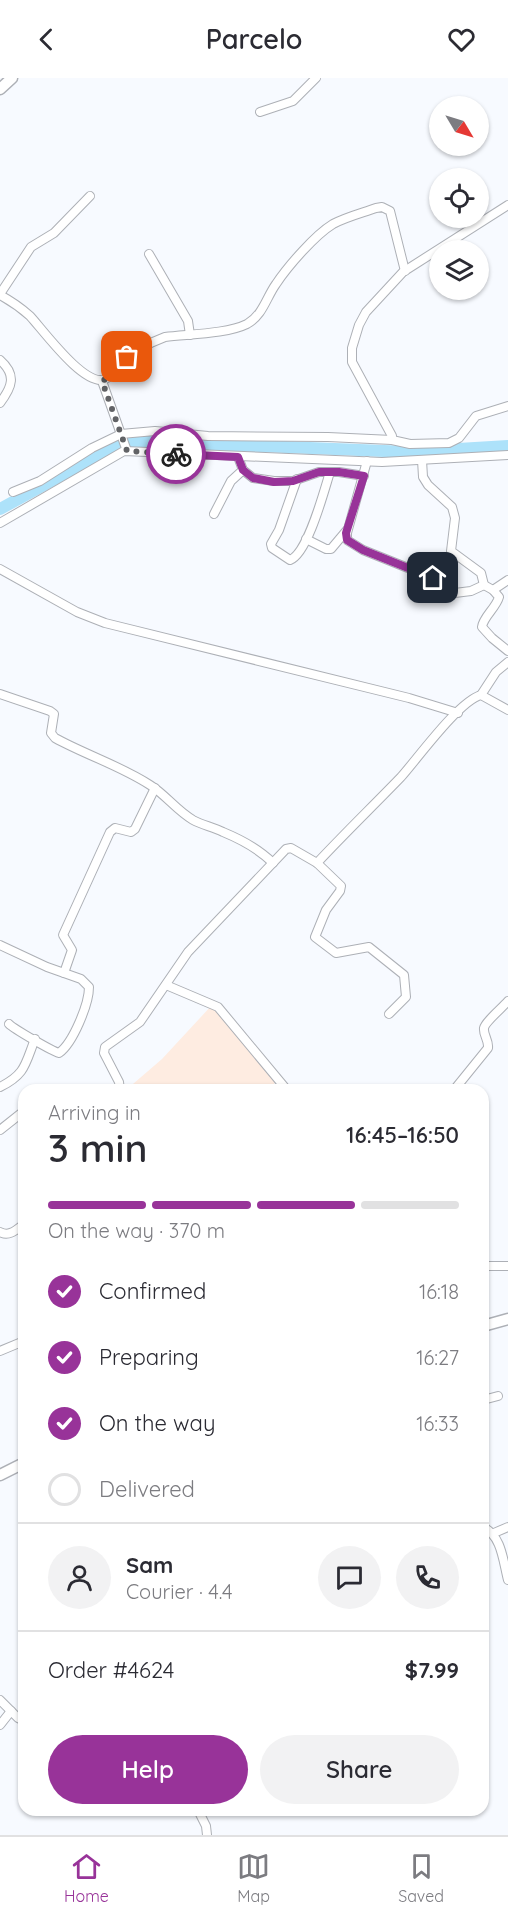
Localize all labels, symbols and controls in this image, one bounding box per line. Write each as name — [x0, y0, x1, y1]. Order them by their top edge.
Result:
text: Parcelo — [206, 22, 302, 56]
icon: back — [30, 23, 63, 56]
icon: heart — [445, 23, 478, 56]
north arrow — [429, 96, 489, 156]
map controls — [429, 96, 489, 300]
button: locate — [429, 168, 489, 228]
button: layers — [429, 240, 489, 300]
pin — [101, 331, 152, 382]
icon: bag — [110, 340, 143, 373]
courier — [146, 424, 206, 484]
icon: bike — [160, 438, 193, 471]
pin — [407, 552, 458, 603]
icon: home — [416, 561, 449, 594]
text: Arriving in — [48, 1100, 141, 1125]
text: 16:45–16:50 — [346, 1121, 459, 1149]
text: 3 min — [48, 1123, 147, 1172]
text: On the way · 370 m — [48, 1218, 225, 1243]
icon: check — [48, 1275, 81, 1308]
text: Confirmed — [99, 1277, 206, 1305]
text: 16:18 — [419, 1279, 459, 1304]
icon: check — [48, 1341, 81, 1374]
text: Preparing — [99, 1343, 199, 1371]
text: 16:27 — [416, 1345, 459, 1370]
icon: check — [48, 1407, 81, 1440]
text: On the way — [99, 1409, 215, 1437]
text: 16:33 — [416, 1411, 459, 1436]
text: Delivered — [99, 1475, 195, 1503]
button: person — [48, 1546, 111, 1609]
button: chat — [318, 1546, 381, 1609]
button: phone — [396, 1546, 459, 1609]
text: Sam — [126, 1551, 173, 1579]
text: Courier · 4.4 — [126, 1579, 232, 1604]
text: Order #4624 — [48, 1656, 174, 1684]
text: $7.99 — [405, 1656, 459, 1684]
button: Help — [48, 1735, 248, 1804]
button: Share — [260, 1735, 459, 1804]
tab: Home — [64, 1850, 109, 1906]
tab: Map — [237, 1850, 270, 1906]
tab: Saved — [398, 1850, 444, 1906]

